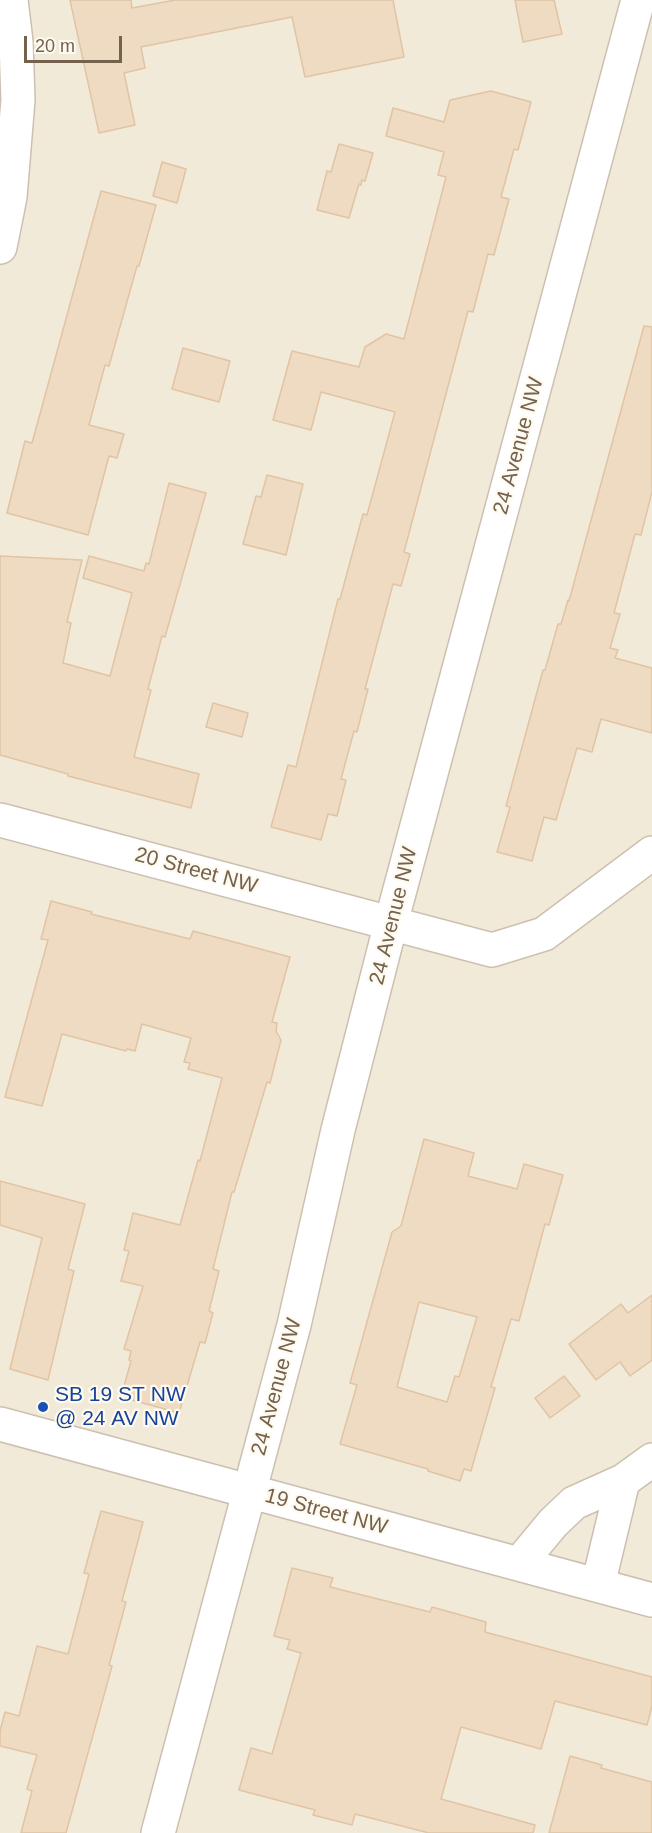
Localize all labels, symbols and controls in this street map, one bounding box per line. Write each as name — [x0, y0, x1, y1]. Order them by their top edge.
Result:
scale bar — [27, 24, 124, 62]
text: 20 m — [35, 36, 75, 56]
street label: 24 Avenue NW — [489, 375, 549, 517]
street label: 20 Street NW — [132, 843, 260, 899]
street label: 24 Avenue NW — [365, 845, 423, 987]
street label: 24 Avenue NW — [247, 1316, 307, 1458]
place label: SB 19 ST NW @ 24 AV NW — [55, 1382, 186, 1432]
marker: SB 19 ST NW @ 24 AV NW — [36, 1400, 50, 1414]
street label: 19 Street NW — [262, 1484, 390, 1540]

